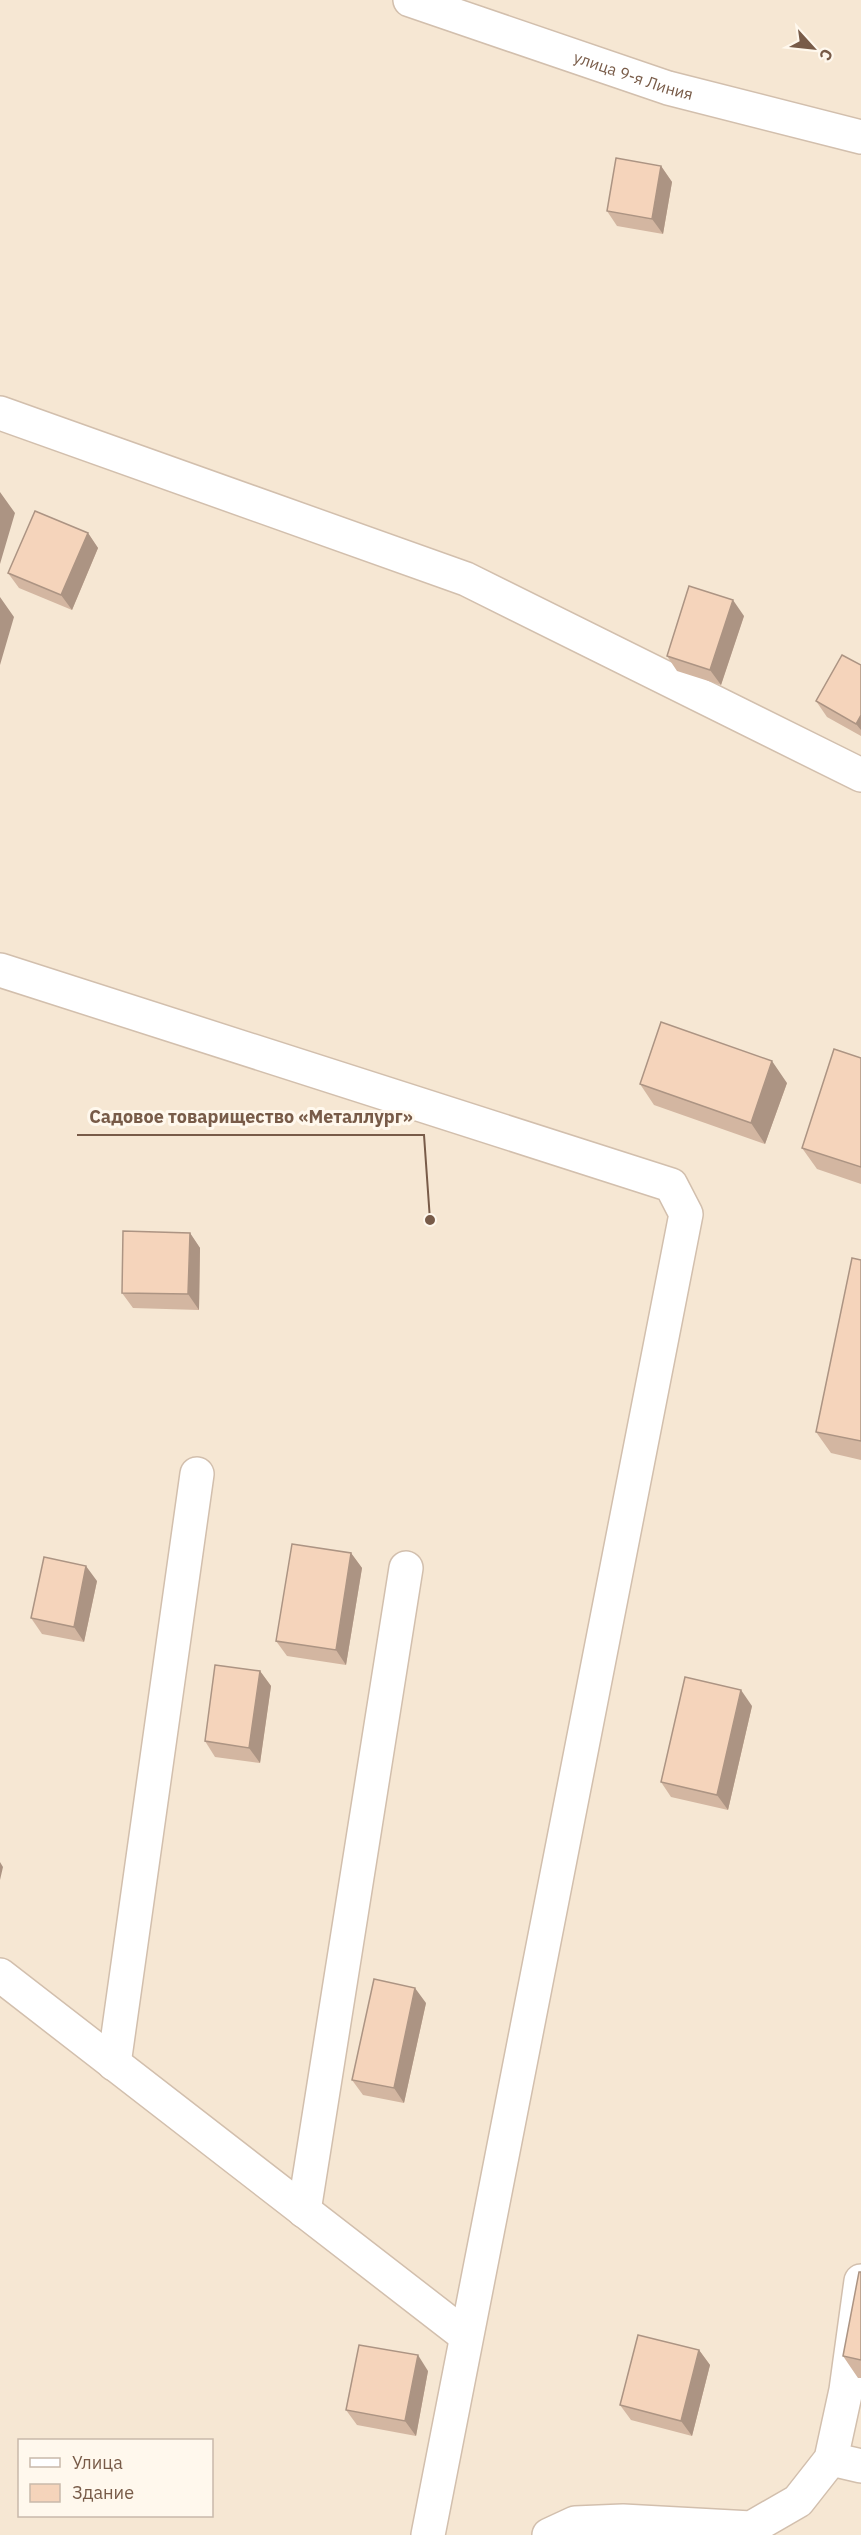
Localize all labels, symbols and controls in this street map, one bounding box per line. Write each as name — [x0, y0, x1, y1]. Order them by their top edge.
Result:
north arrow — [783, 18, 843, 78]
text: С — [815, 46, 838, 64]
street label: улица 9-я Линия — [571, 47, 695, 104]
callout: Садовое товарищество «Металлург» — [77, 1099, 424, 1135]
text: Садовое товарищество «Металлург» — [89, 1105, 413, 1128]
legend — [18, 2439, 213, 2517]
text: Улица — [72, 2451, 123, 2474]
text: Здание — [72, 2481, 134, 2504]

